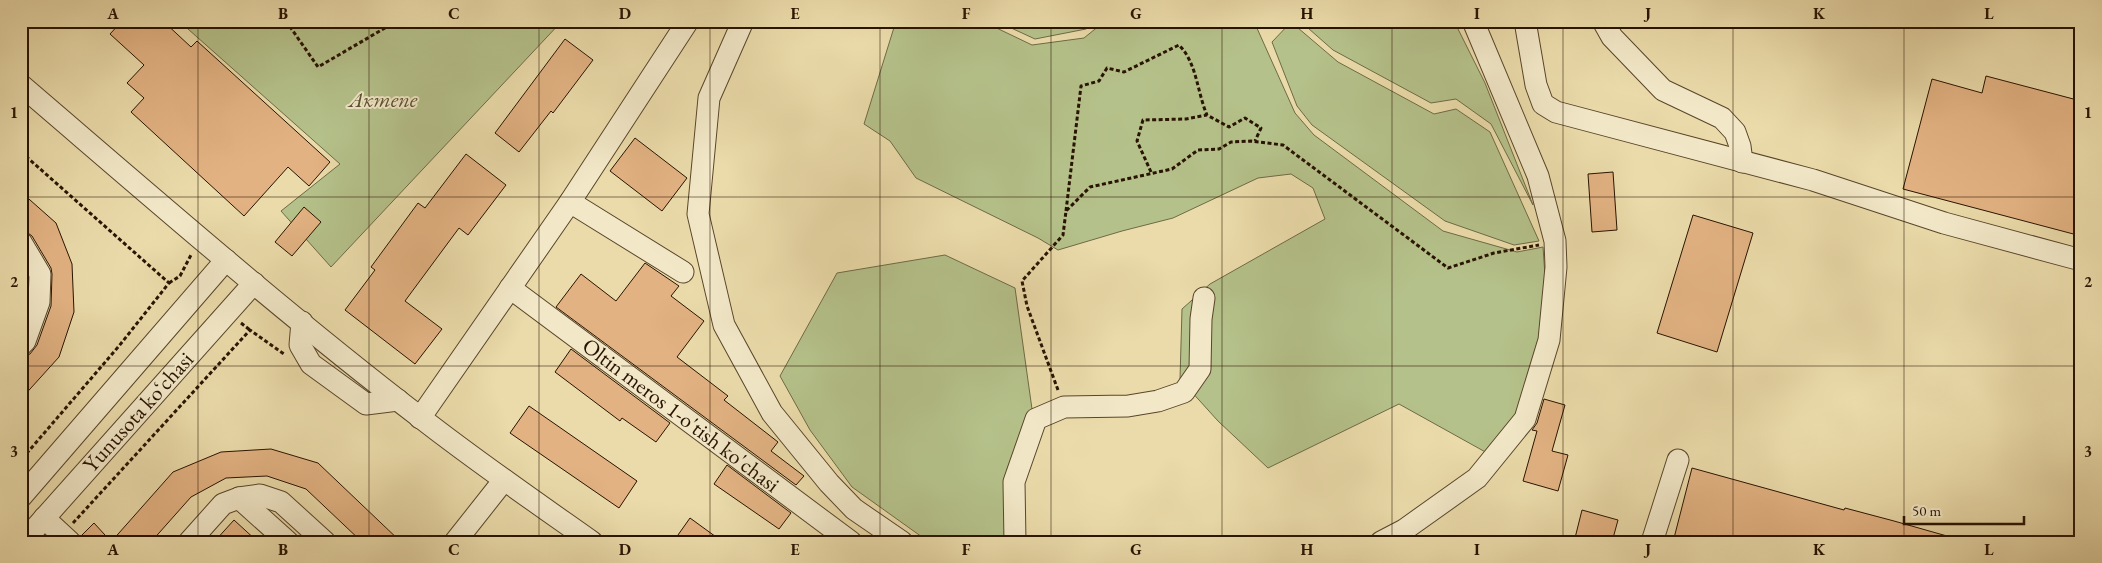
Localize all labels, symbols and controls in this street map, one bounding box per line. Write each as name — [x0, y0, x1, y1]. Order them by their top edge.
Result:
text: A — [106, 3, 119, 24]
text: B — [278, 3, 288, 24]
text: C — [448, 3, 460, 24]
text: D — [619, 3, 631, 24]
text: E — [790, 3, 800, 24]
text: F — [962, 3, 971, 24]
text: G — [1130, 3, 1142, 24]
text: H — [1301, 3, 1314, 24]
text: I — [1474, 3, 1480, 24]
text: J — [1643, 3, 1651, 24]
text: K — [1813, 3, 1826, 24]
text: L — [1984, 3, 1994, 24]
park label: Актепе — [347, 85, 418, 114]
text: 1 — [10, 102, 18, 123]
text: 1 — [2084, 102, 2092, 123]
text: 2 — [10, 271, 19, 292]
text: 2 — [2084, 271, 2093, 292]
street label: Oltin meros 1-o'tish ko'chasi — [576, 331, 786, 499]
street label: Yunusota koʻchasi — [76, 346, 200, 478]
text: 3 — [10, 441, 18, 462]
text: 3 — [2084, 441, 2092, 462]
scale bar — [1904, 493, 2024, 525]
text: 50 m — [1912, 501, 1941, 520]
text: A — [106, 539, 119, 560]
text: B — [278, 539, 288, 560]
text: C — [448, 539, 460, 560]
text: D — [619, 539, 631, 560]
text: E — [790, 539, 800, 560]
text: F — [962, 539, 971, 560]
text: G — [1130, 539, 1142, 560]
text: H — [1301, 539, 1314, 560]
text: I — [1474, 539, 1480, 560]
text: J — [1643, 539, 1651, 560]
text: K — [1813, 539, 1826, 560]
text: L — [1984, 539, 1994, 560]

